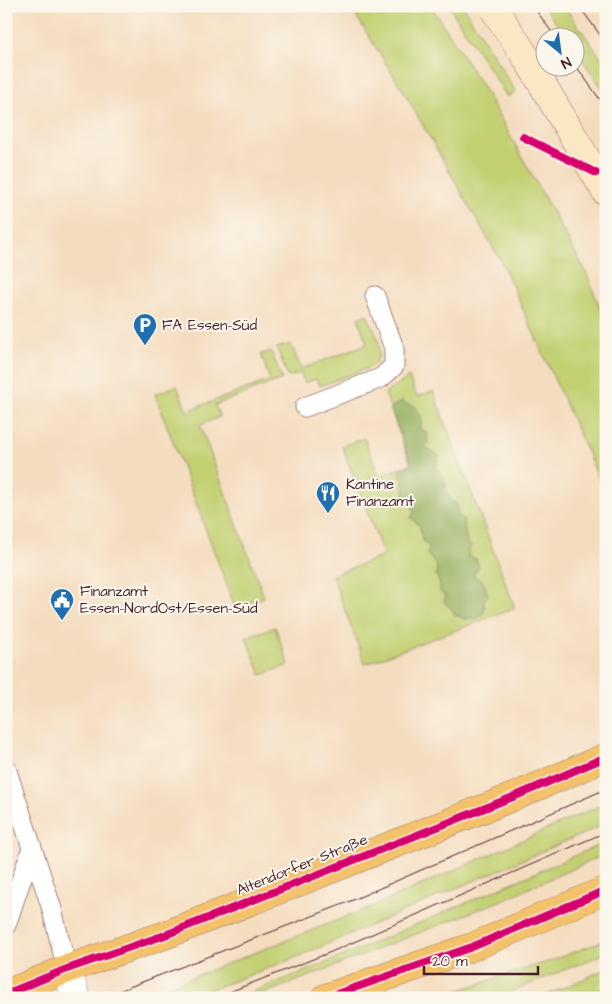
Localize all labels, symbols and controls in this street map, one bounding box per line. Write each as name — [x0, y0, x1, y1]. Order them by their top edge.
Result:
north arrow — [534, 28, 584, 78]
text: N — [557, 52, 575, 73]
parking icon: FA Essen-Süd — [132, 312, 158, 346]
place label: FA Essen-Süd — [162, 315, 257, 336]
place label: Kantine Finanzamt — [346, 474, 414, 512]
restaurant icon: Kantine Finanzamt — [315, 480, 341, 514]
place label: Finanzamt Essen-NordOst/Essen-Süd — [80, 581, 258, 619]
public building icon: Finanzamt Essen-NordOst/Essen-Süd — [49, 587, 75, 621]
street label: Altendorfer Straße — [233, 829, 371, 901]
scale bar — [424, 944, 538, 976]
text: 20 m — [432, 951, 468, 972]

